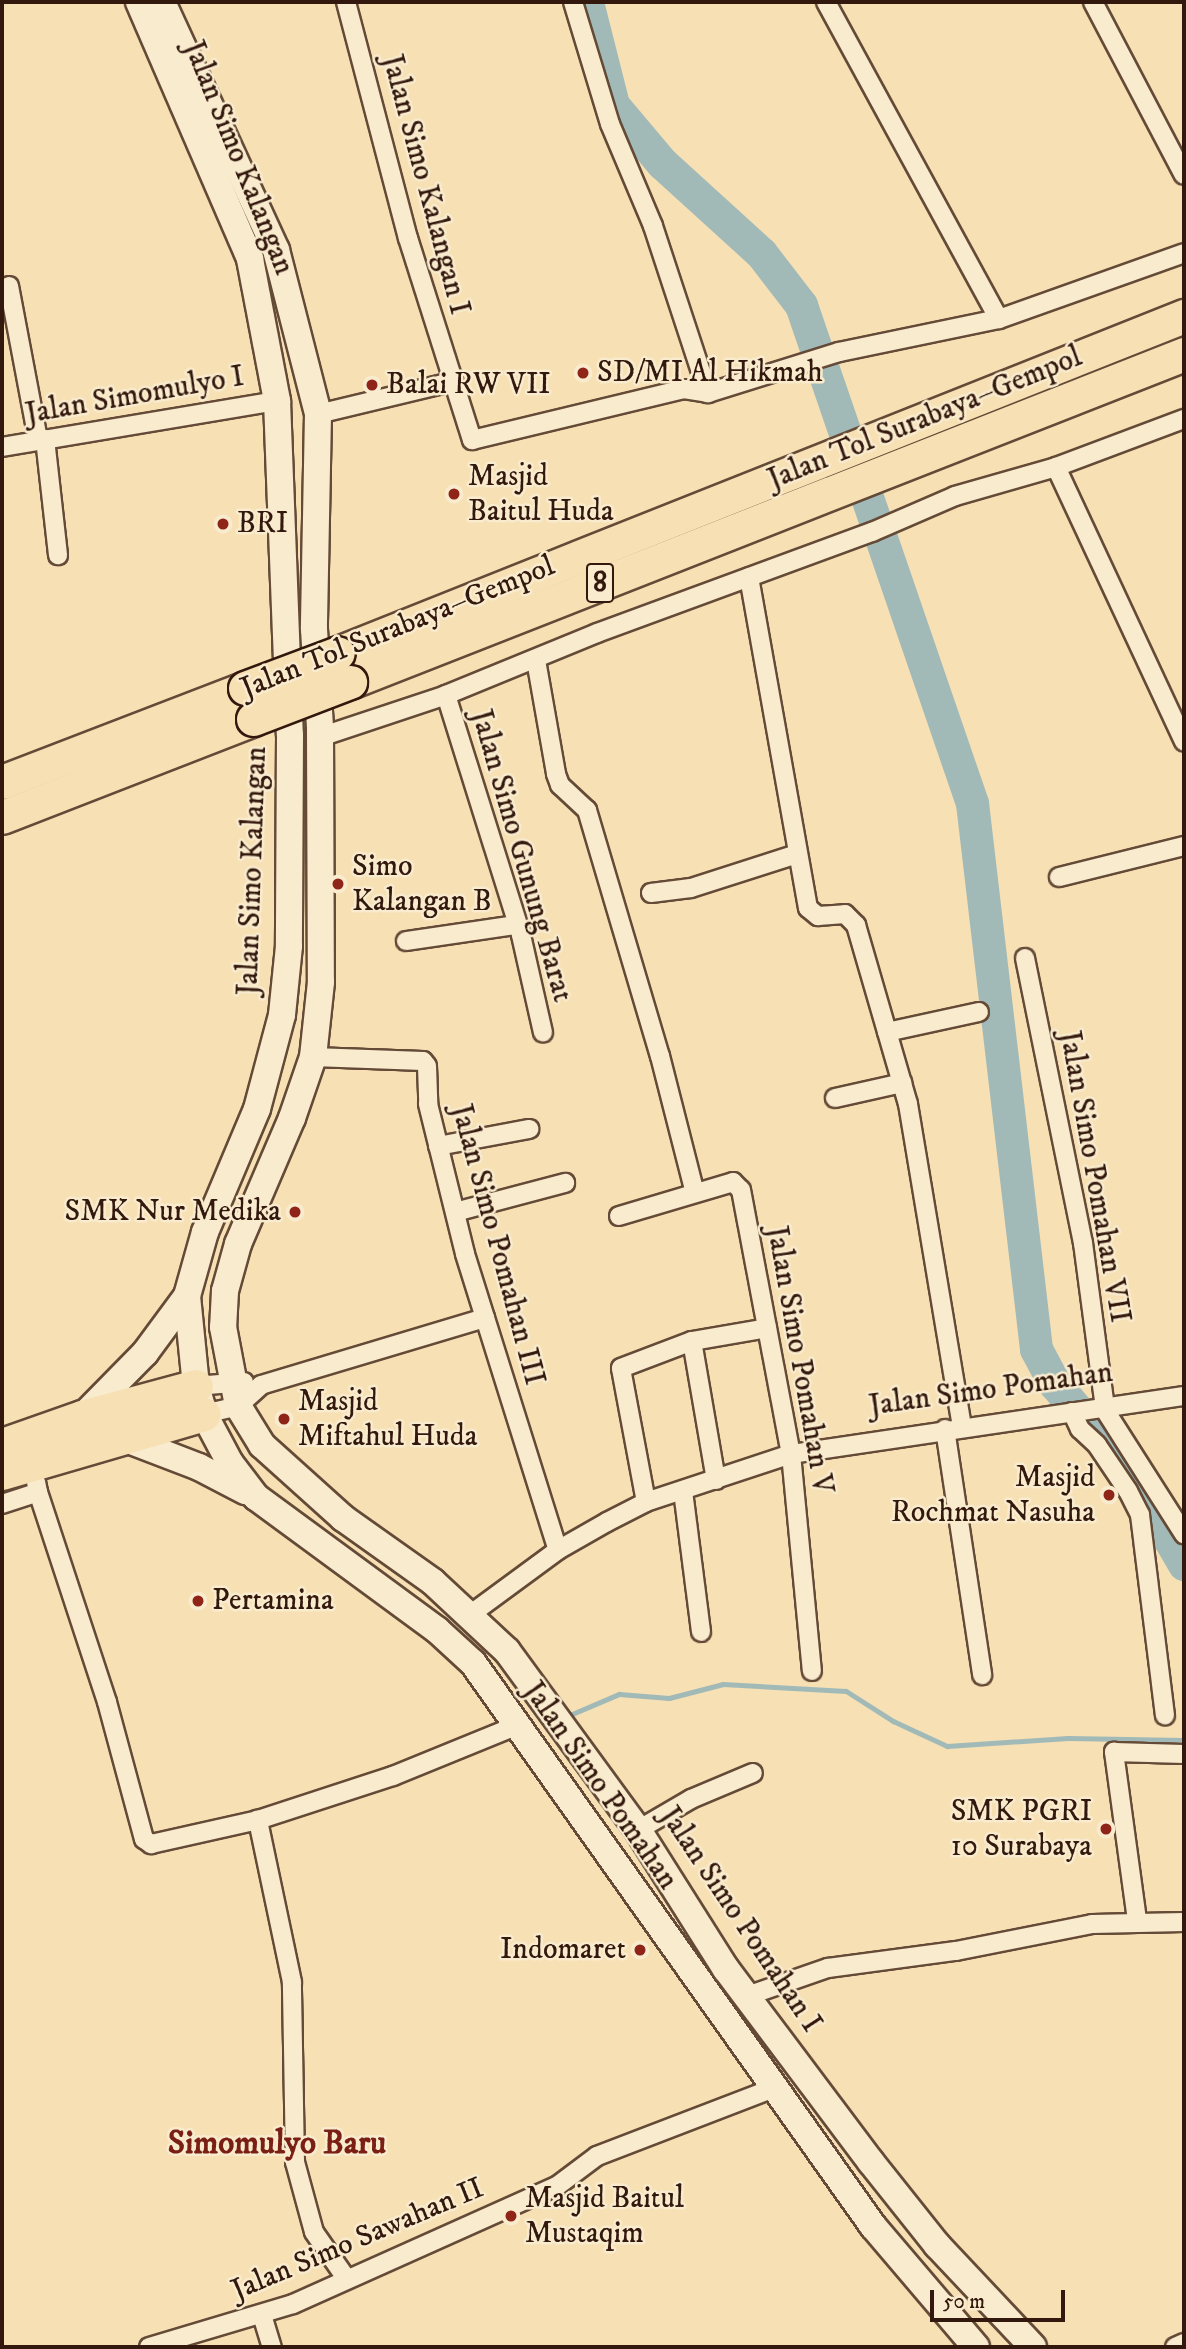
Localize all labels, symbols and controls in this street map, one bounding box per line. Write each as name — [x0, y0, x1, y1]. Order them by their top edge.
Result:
street label: Jalan Simo Kalangan — [175, 36, 301, 280]
street label: Jalan Simo Kalangan I — [373, 51, 477, 319]
street label: Jalan Tol Surabaya–Gempol — [763, 339, 1087, 499]
place label: SD/MI Al Hikmah — [597, 355, 823, 391]
street label: Jalan Simomulyo I — [23, 359, 247, 433]
marker: SD/MI Al Hikmah — [575, 365, 591, 381]
place label: Balai RW VII — [386, 367, 551, 403]
marker: Balai RW VII — [364, 377, 380, 393]
place label: Masjid Baitul Huda — [468, 459, 614, 530]
marker: Masjid Baitul Huda — [446, 486, 462, 502]
place label: BRI — [237, 506, 288, 542]
marker: BRI — [215, 516, 231, 532]
street label: Jalan Tol Surabaya–Gempol — [236, 548, 560, 708]
road number: 8 — [584, 558, 616, 608]
street label: Jalan Simo Gunung Barat — [462, 706, 580, 1006]
street label: Jalan Simo Kalangan — [231, 746, 275, 996]
place label: Simo Kalangan B — [352, 849, 492, 920]
marker: Simo Kalangan B — [330, 876, 346, 892]
street label: Jalan Simo Pomahan VII — [1051, 1028, 1137, 1326]
street label: Jalan Simo Pomahan III — [442, 1101, 552, 1389]
place label: SMK Nur Medika — [65, 1194, 281, 1230]
marker: SMK Nur Medika — [287, 1204, 303, 1220]
street label: Jalan Simo Pomahan V — [758, 1223, 840, 1497]
street label: Jalan Simo Pomahan — [867, 1355, 1115, 1425]
place label: Masjid Miftahul Huda — [298, 1384, 477, 1454]
marker: Masjid Miftahul Huda — [276, 1411, 292, 1427]
place label: Masjid Rochmat Nasuha — [891, 1460, 1095, 1530]
marker: Masjid Rochmat Nasuha — [1101, 1487, 1117, 1503]
place label: Pertamina — [212, 1583, 334, 1619]
marker: Pertamina — [190, 1593, 206, 1609]
street label: Jalan Simo Pomahan — [515, 1675, 685, 1897]
place label: SMK PGRI 10 Surabaya — [951, 1794, 1092, 1864]
street label: Jalan Simo Pomahan I — [651, 1800, 829, 2040]
marker: SMK PGRI 10 Surabaya — [1098, 1821, 1114, 1837]
place label: Indomaret — [500, 1932, 626, 1968]
marker: Indomaret — [632, 1942, 648, 1958]
district label: Simomulyo Baru — [168, 2124, 386, 2164]
street label: Jalan Simo Sawahan II — [226, 2171, 490, 2309]
place label: Masjid Baitul Mustaqim — [525, 2181, 684, 2252]
marker: Masjid Baitul Mustaqim — [503, 2208, 519, 2224]
scale bar — [934, 2276, 1069, 2320]
text: 50 m — [943, 2289, 985, 2315]

